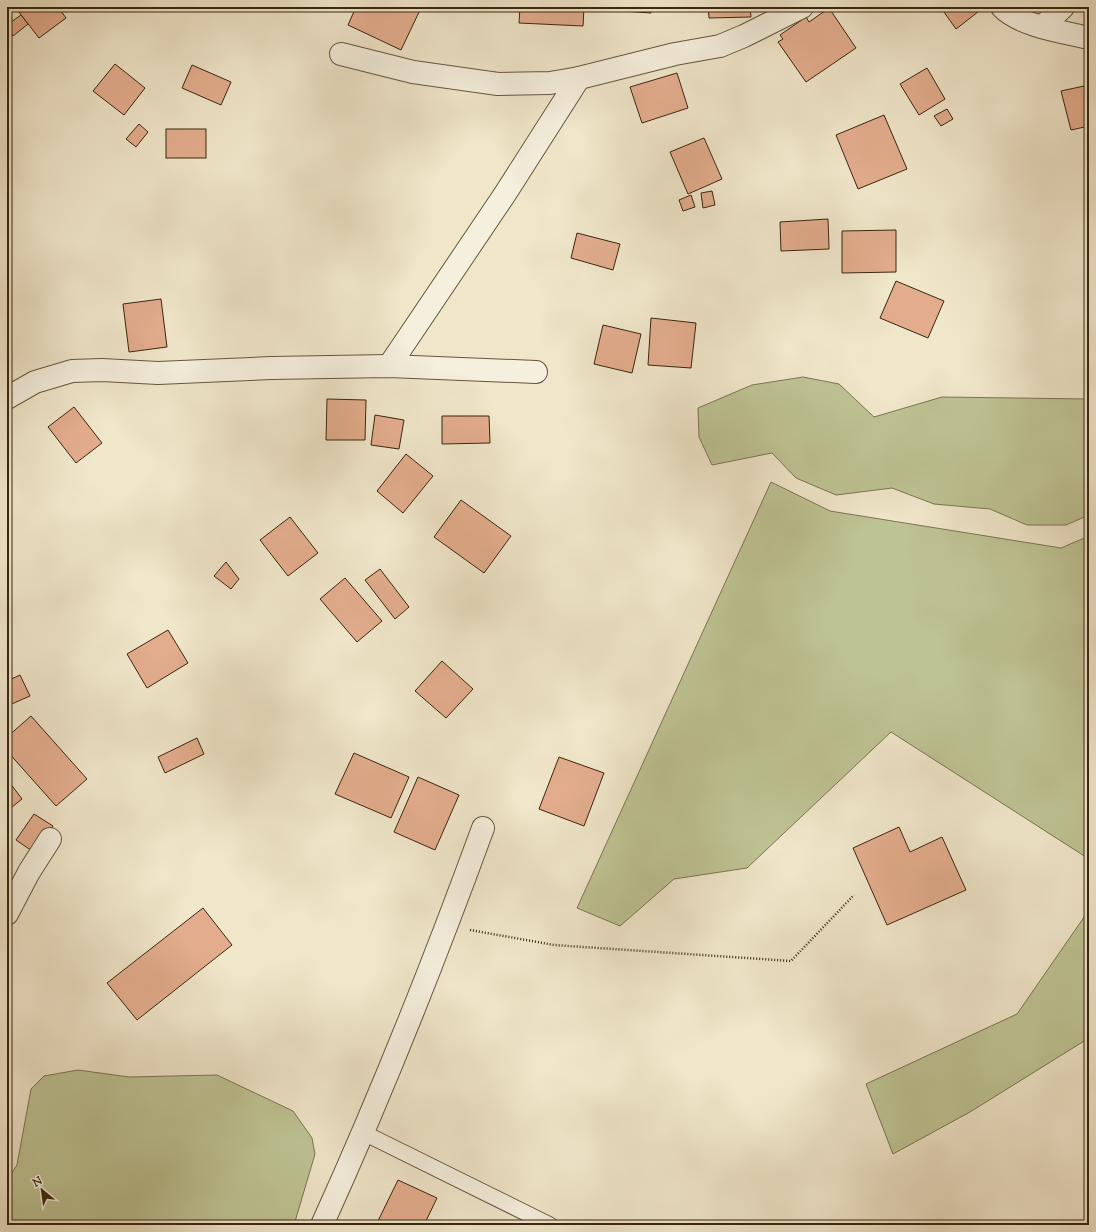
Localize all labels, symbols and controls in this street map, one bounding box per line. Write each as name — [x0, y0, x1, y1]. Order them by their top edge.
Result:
north arrow — [22, 1170, 62, 1210]
text: N — [29, 1173, 46, 1192]

